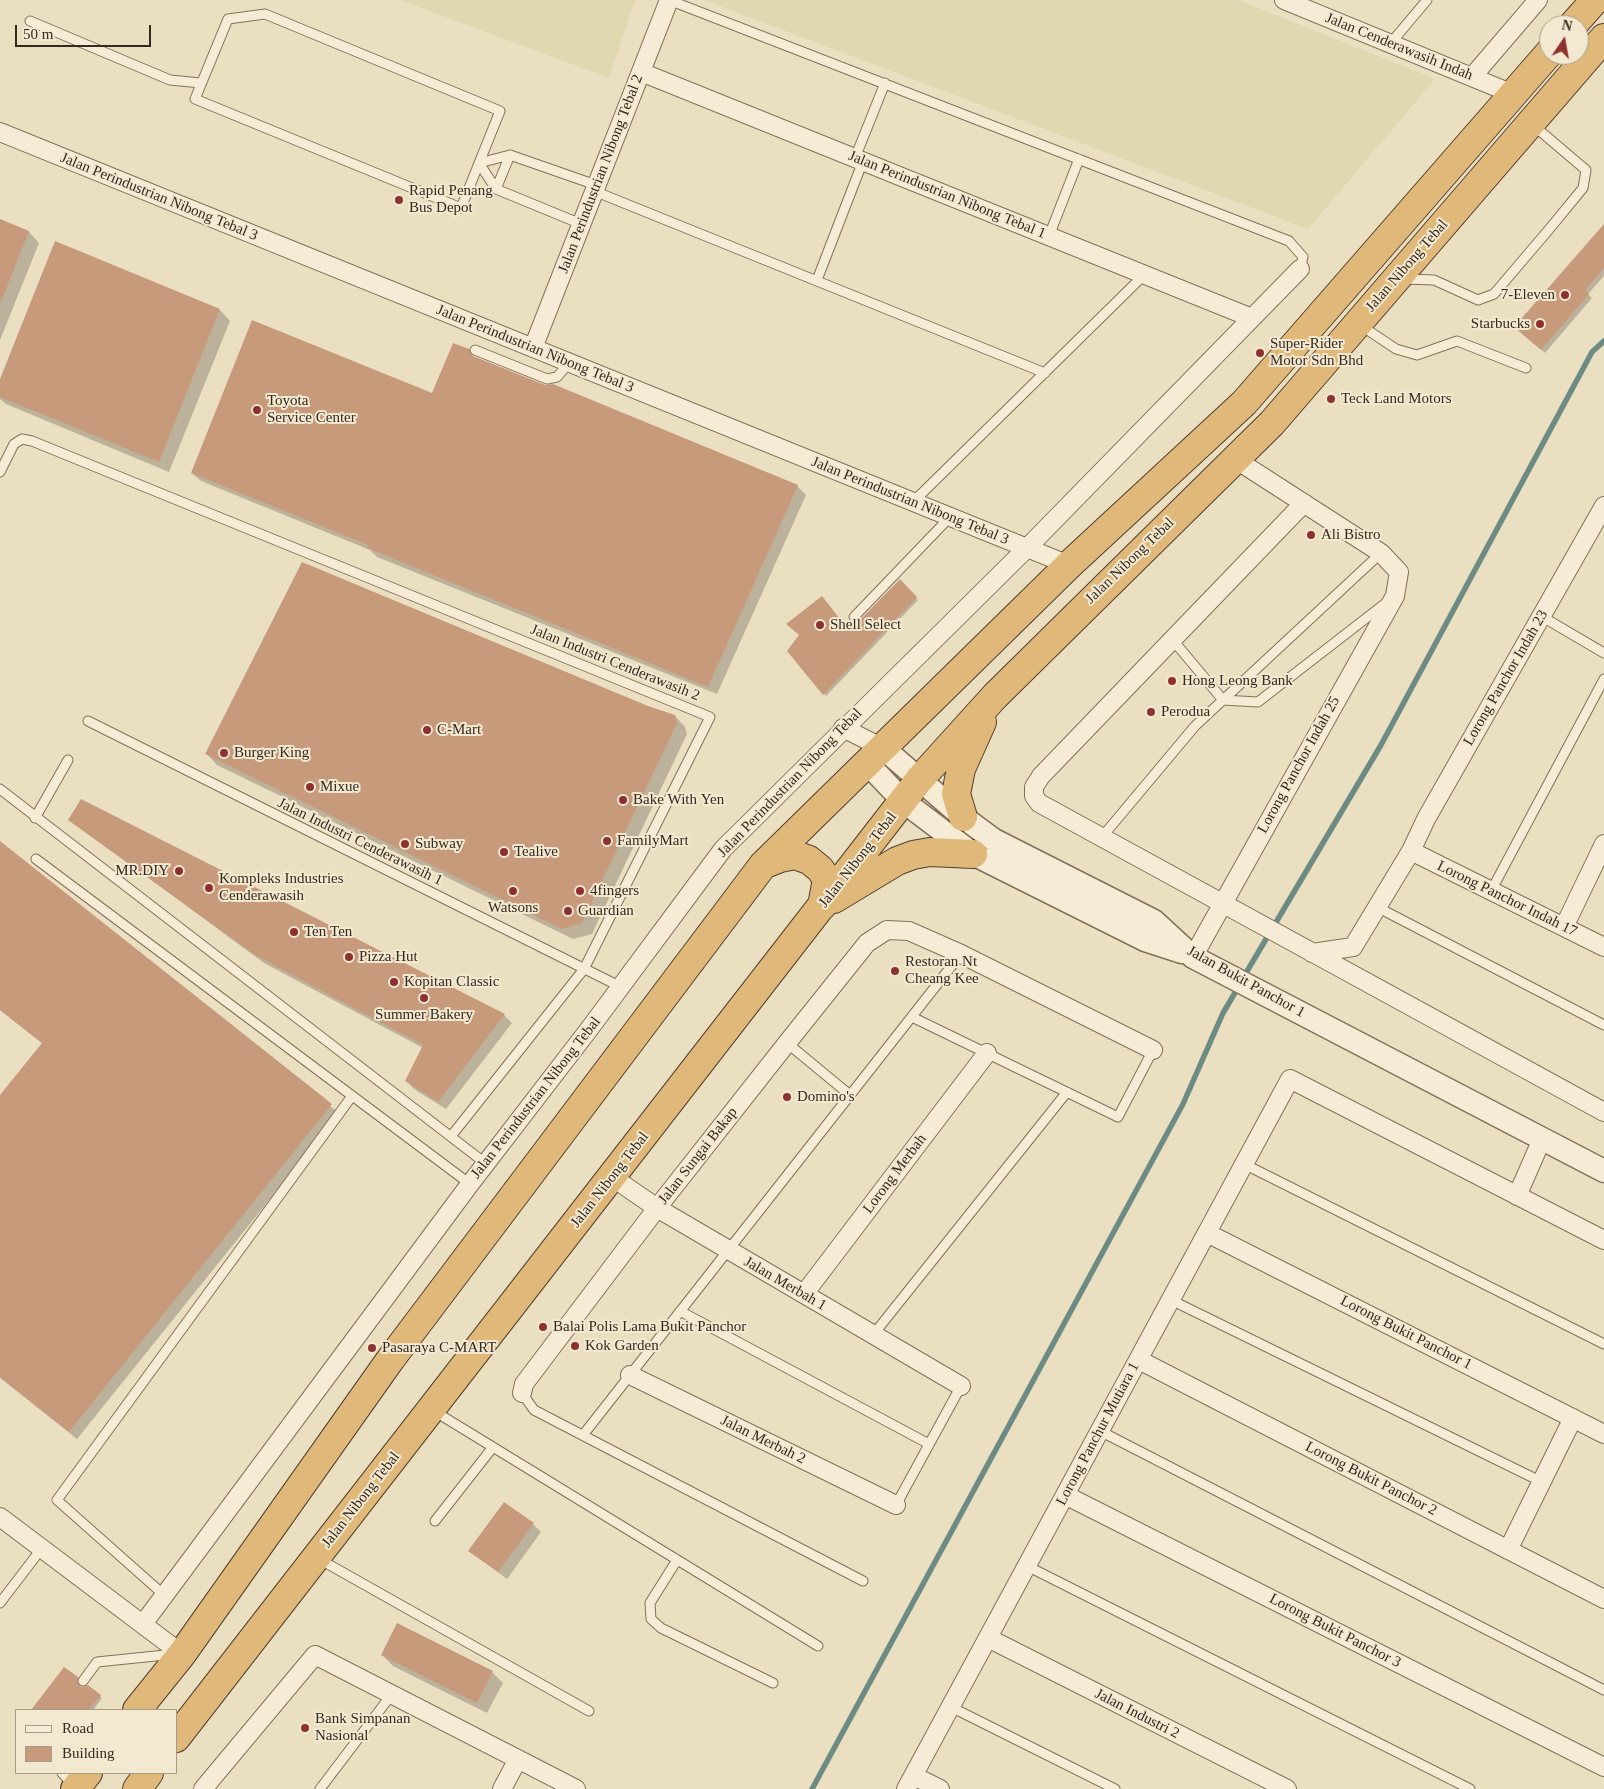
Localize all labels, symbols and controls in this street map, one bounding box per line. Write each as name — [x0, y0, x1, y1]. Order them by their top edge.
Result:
street label: Jalan Cenderawasih Indah — [1323, 9, 1475, 85]
scale bar — [18, 15, 154, 47]
north arrow — [1539, 15, 1589, 65]
text: N — [1561, 17, 1574, 34]
text: 50 m — [23, 26, 53, 42]
street label: Jalan Perindustrian Nibong Tebal 2 — [555, 72, 647, 276]
street label: Jalan Perindustrian Nibong Tebal 1 — [846, 147, 1048, 243]
street label: Jalan Perindustrian Nibong Tebal 3 — [58, 149, 260, 245]
place label: Rapid Penang Bus Depot — [409, 182, 493, 217]
marker: Rapid Penang Bus Depot — [393, 194, 405, 206]
street label: Jalan Nibong Tebal — [1362, 216, 1452, 316]
place label: 7-Eleven — [1501, 286, 1555, 304]
marker: 7-Eleven — [1559, 289, 1571, 301]
street label: Jalan Perindustrian Nibong Tebal 3 — [434, 301, 636, 397]
place label: Starbucks — [1471, 315, 1530, 333]
marker: Starbucks — [1534, 318, 1546, 330]
place label: Super-Rider Motor Sdn Bhd — [1270, 335, 1363, 370]
marker: Super-Rider Motor Sdn Bhd — [1254, 347, 1266, 359]
place label: Teck Land Motors — [1341, 390, 1452, 408]
place label: Toyota Service Center — [267, 392, 356, 427]
marker: Teck Land Motors — [1325, 393, 1337, 405]
marker: Toyota Service Center — [251, 404, 263, 416]
street label: Jalan Perindustrian Nibong Tebal 3 — [809, 453, 1011, 549]
street label: Jalan Nibong Tebal — [1082, 514, 1178, 608]
place label: Ali Bistro — [1321, 526, 1381, 544]
marker: Ali Bistro — [1305, 529, 1317, 541]
street label: Lorong Panchor Indah 23 — [1460, 607, 1552, 749]
place label: Shell Select — [830, 616, 901, 634]
marker: Shell Select — [814, 619, 826, 631]
street label: Jalan Industri Cenderawasih 2 — [528, 621, 702, 705]
place label: Hong Leong Bank — [1182, 672, 1293, 690]
marker: Hong Leong Bank — [1166, 675, 1178, 687]
street label: Lorong Panchor Indah 25 — [1254, 693, 1344, 837]
place label: Perodua — [1161, 703, 1210, 721]
street label: Jalan Perindustrian Nibong Tebal — [714, 705, 866, 861]
marker: Perodua — [1145, 706, 1157, 718]
place label: C-Mart — [437, 721, 481, 739]
marker: C-Mart — [421, 724, 433, 736]
place label: Burger King — [234, 744, 309, 762]
marker: Burger King — [218, 747, 230, 759]
place label: Mixue — [320, 778, 359, 796]
marker: Mixue — [304, 781, 316, 793]
place label: Bake With Yen — [633, 791, 724, 809]
street label: Jalan Industri Cenderawasih 1 — [275, 794, 445, 890]
marker: Bake With Yen — [617, 794, 629, 806]
street label: Jalan Nibong Tebal — [815, 809, 901, 911]
place label: FamilyMart — [617, 832, 689, 850]
place label: Subway — [415, 835, 463, 853]
marker: FamilyMart — [601, 835, 613, 847]
marker: Subway — [399, 838, 411, 850]
place label: Tealive — [514, 843, 558, 861]
marker: Tealive — [498, 846, 510, 858]
street label: Lorong Panchor Indah 17 — [1434, 857, 1580, 941]
place label: MR.DIY — [115, 862, 169, 880]
marker: MR.DIY — [173, 865, 185, 877]
place label: Kompleks Industries Cenderawasih — [219, 870, 344, 905]
marker: Kompleks Industries Cenderawasih — [203, 882, 215, 894]
place label: 4fingers — [590, 882, 639, 900]
marker: Watsons — [507, 885, 519, 897]
marker: 4fingers — [574, 885, 586, 897]
place label: Watsons — [488, 899, 538, 917]
place label: Guardian — [578, 902, 634, 920]
marker: Guardian — [562, 905, 574, 917]
place label: Ten Ten — [304, 923, 352, 941]
marker: Ten Ten — [288, 926, 300, 938]
street label: Jalan Bukit Panchor 1 — [1184, 942, 1308, 1022]
place label: Pizza Hut — [359, 948, 418, 966]
marker: Pizza Hut — [343, 951, 355, 963]
place label: Restoran Nt Cheang Kee — [905, 953, 979, 988]
marker: Restoran Nt Cheang Kee — [889, 965, 901, 977]
place label: Kopitan Classic — [404, 973, 499, 991]
marker: Kopitan Classic — [388, 976, 400, 988]
marker: Summer Bakery — [418, 992, 430, 1004]
place label: Summer Bakery — [375, 1006, 473, 1024]
street label: Jalan Perindustrian Nibong Tebal — [467, 1014, 605, 1182]
place label: Domino's — [797, 1088, 855, 1106]
marker: Domino's — [781, 1091, 793, 1103]
street label: Jalan Sungai Bakap — [654, 1104, 742, 1208]
street label: Jalan Nibong Tebal — [567, 1129, 653, 1231]
street label: Lorong Merbah — [859, 1131, 931, 1217]
street label: Jalan Merbah 1 — [740, 1253, 830, 1315]
street label: Lorong Bukit Panchor 1 — [1337, 1292, 1475, 1374]
place label: Balai Polis Lama Bukit Panchor — [553, 1318, 746, 1336]
marker: Balai Polis Lama Bukit Panchor — [537, 1321, 549, 1333]
place label: Kok Garden — [585, 1337, 659, 1355]
place label: Pasaraya C-MART — [382, 1339, 496, 1357]
marker: Kok Garden — [569, 1340, 581, 1352]
marker: Pasaraya C-MART — [366, 1342, 378, 1354]
street label: Lorong Panchur Mutiara 1 — [1053, 1359, 1143, 1509]
street label: Jalan Merbah 2 — [717, 1412, 809, 1468]
street label: Lorong Bukit Panchor 2 — [1302, 1438, 1440, 1520]
street label: Jalan Nibong Tebal — [318, 1449, 404, 1551]
street label: Lorong Bukit Panchor 3 — [1266, 1590, 1404, 1672]
street label: Jalan Industri 2 — [1092, 1685, 1182, 1743]
legend — [15, 1709, 178, 1774]
place label: Bank Simpanan Nasional — [315, 1710, 410, 1745]
text: Road — [62, 1720, 94, 1736]
marker: Bank Simpanan Nasional — [299, 1722, 311, 1734]
text: Building — [62, 1745, 115, 1761]

